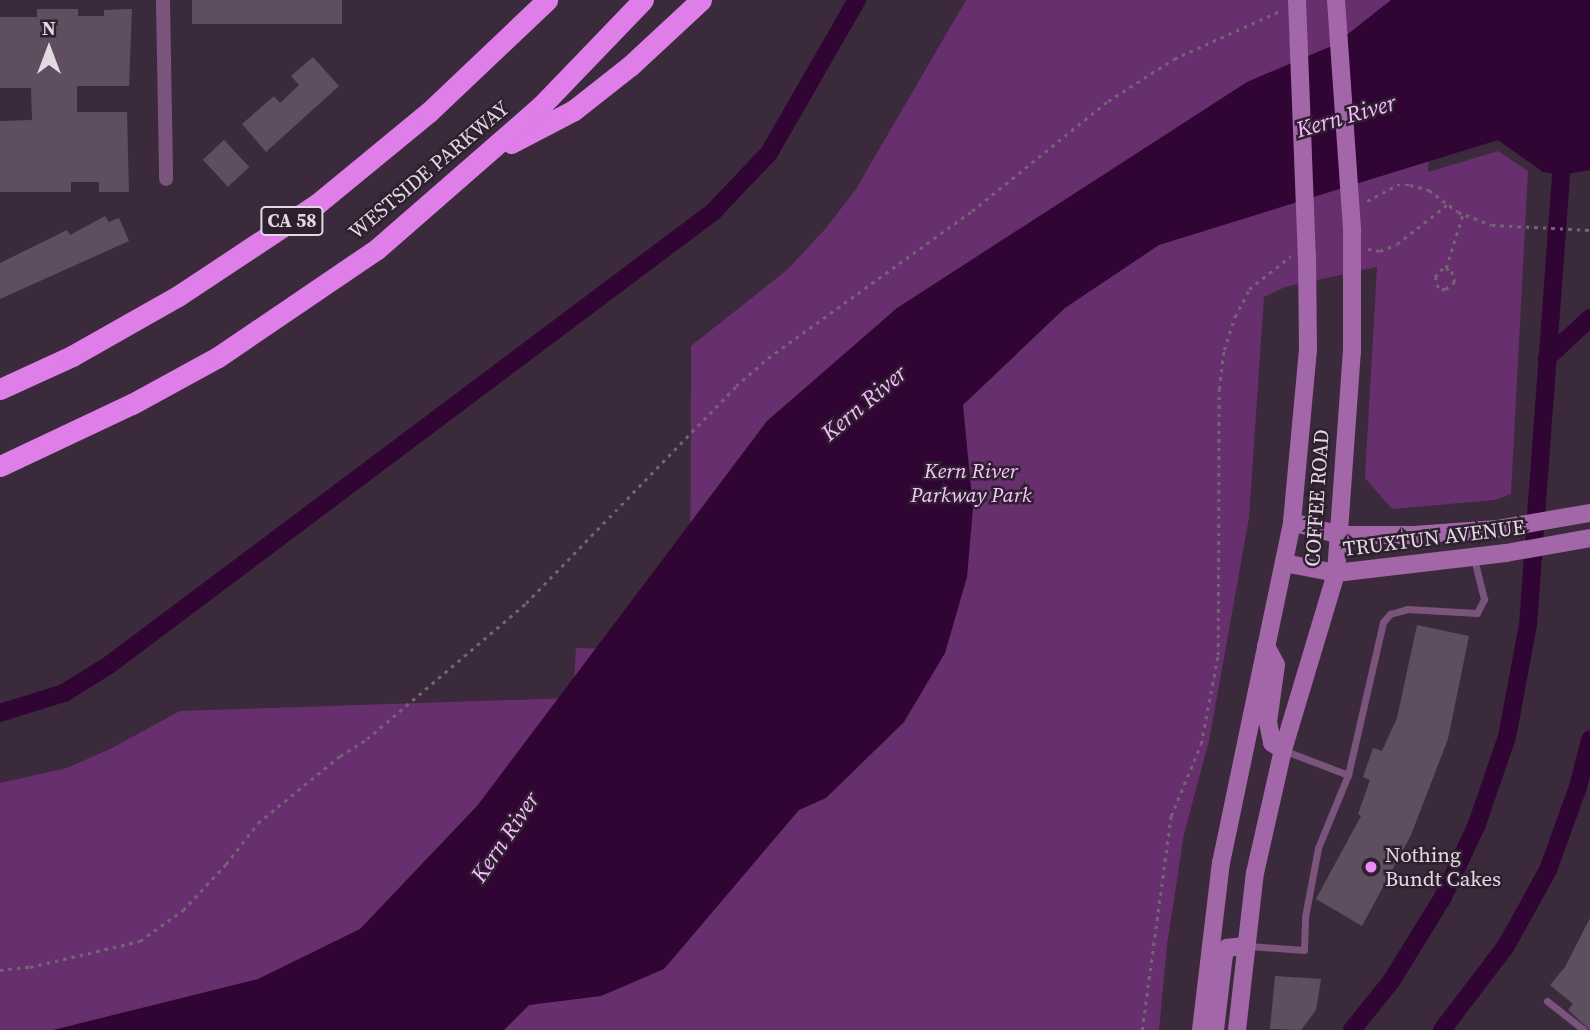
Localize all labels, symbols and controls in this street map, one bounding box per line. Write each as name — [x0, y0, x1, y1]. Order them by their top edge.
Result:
north arrow — [14, 14, 84, 84]
text: N — [42, 15, 56, 41]
water label: Kern River — [1293, 89, 1399, 143]
street label: WESTSIDE PARKWAY — [344, 96, 514, 244]
road number: CA 58 — [259, 206, 325, 236]
water label: Kern River — [816, 359, 912, 447]
street label: COFFEE ROAD — [1300, 428, 1334, 568]
park label: Kern River Parkway Park — [910, 458, 1032, 508]
street label: TRUXTUN AVENUE — [1342, 514, 1526, 562]
water label: Kern River — [465, 787, 545, 887]
place label: Nothing Bundt Cakes — [1385, 842, 1501, 892]
marker: Nothing Bundt Cakes — [1363, 859, 1379, 875]

